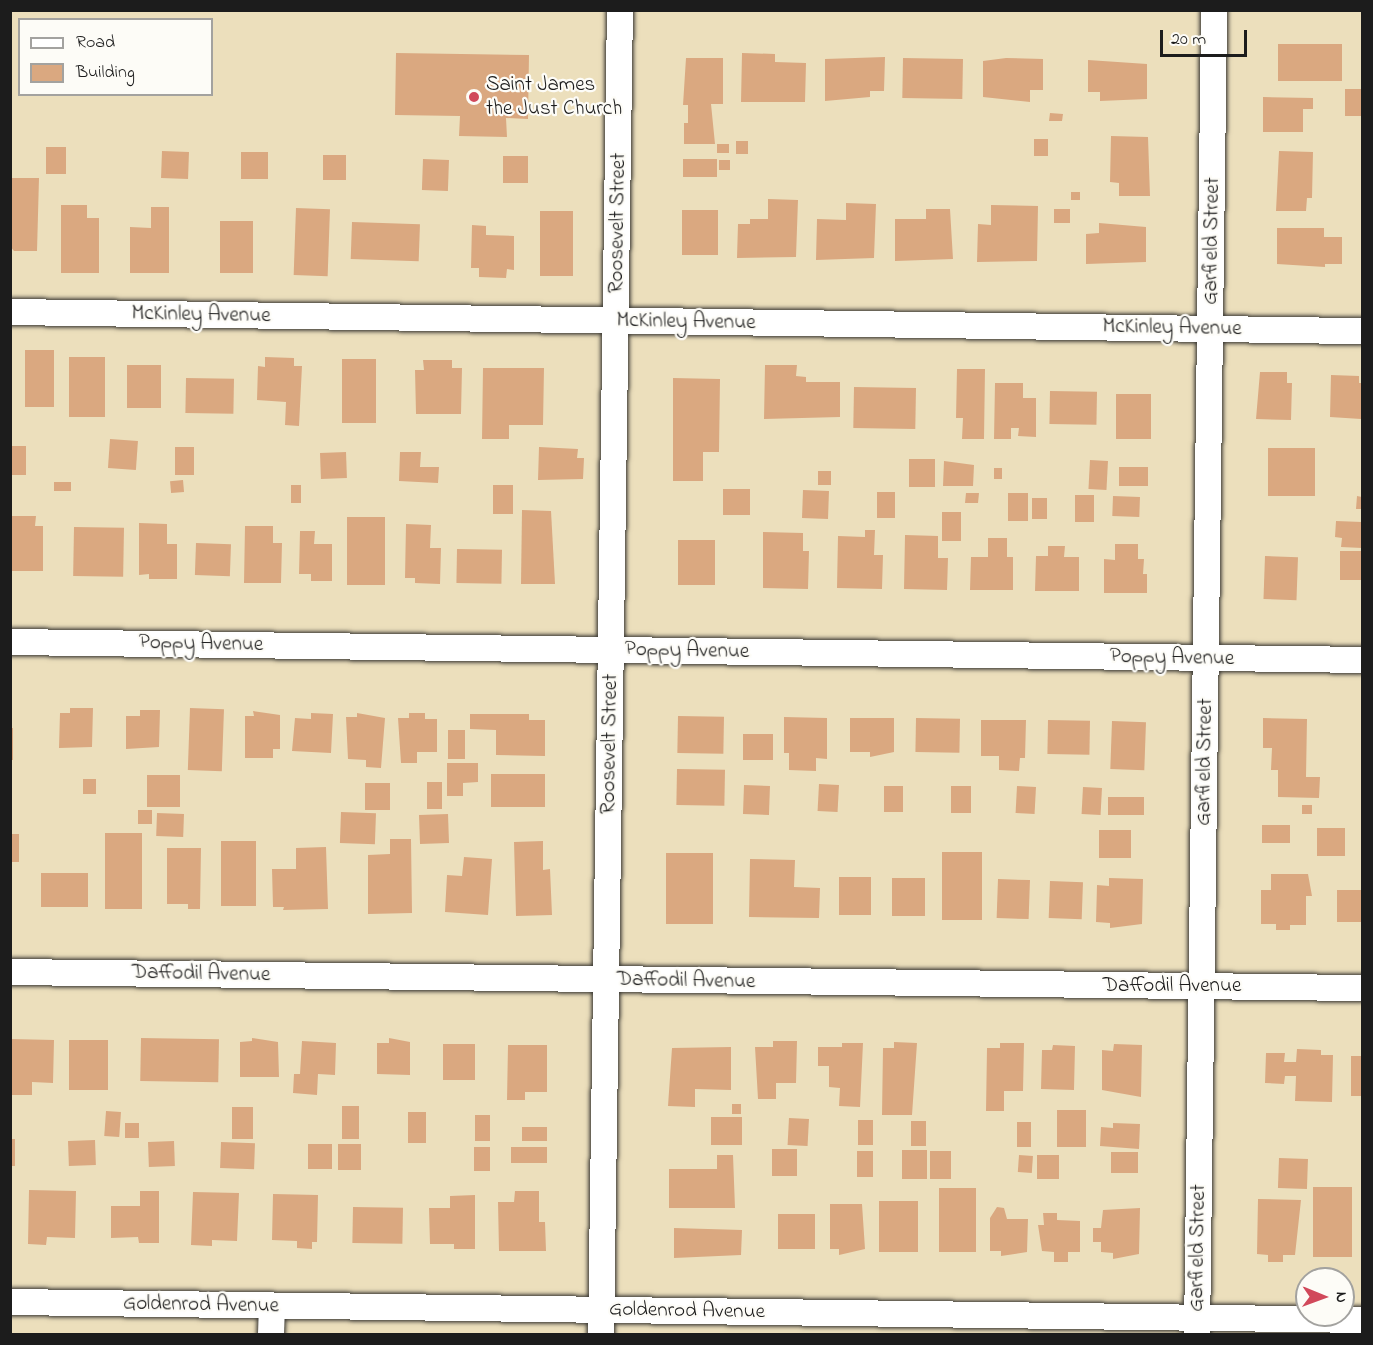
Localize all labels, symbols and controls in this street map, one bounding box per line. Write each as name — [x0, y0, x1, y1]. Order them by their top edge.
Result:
legend — [18, 18, 213, 96]
scale bar — [1163, 18, 1250, 56]
text: 20 m — [1171, 27, 1206, 53]
text: Road — [76, 30, 115, 56]
text: Building — [76, 60, 135, 86]
place label: Saint James the Just Church — [486, 72, 622, 122]
marker: Saint James the Just Church — [467, 90, 481, 104]
street label: Roosevelt Street — [604, 153, 632, 293]
street label: Garfield Street — [1198, 177, 1226, 305]
street label: McKinley Avenue — [131, 301, 271, 329]
street label: McKinley Avenue — [616, 308, 756, 336]
street label: McKinley Avenue — [1102, 314, 1242, 342]
street label: Poppy Avenue — [139, 630, 263, 658]
street label: Poppy Avenue — [625, 637, 749, 665]
street label: Poppy Avenue — [1110, 644, 1234, 672]
street label: Roosevelt Street — [596, 674, 624, 814]
street label: Garfield Street — [1191, 698, 1219, 826]
street label: Daffodil Avenue — [131, 960, 271, 988]
street label: Daffodil Avenue — [616, 967, 756, 995]
street label: Daffodil Avenue — [1103, 973, 1241, 999]
street label: Garfield Street — [1184, 1184, 1212, 1312]
north arrow — [1295, 1267, 1355, 1327]
street label: Goldenrod Avenue — [123, 1291, 279, 1319]
text: N — [1329, 1292, 1353, 1303]
street label: Goldenrod Avenue — [609, 1297, 765, 1325]

